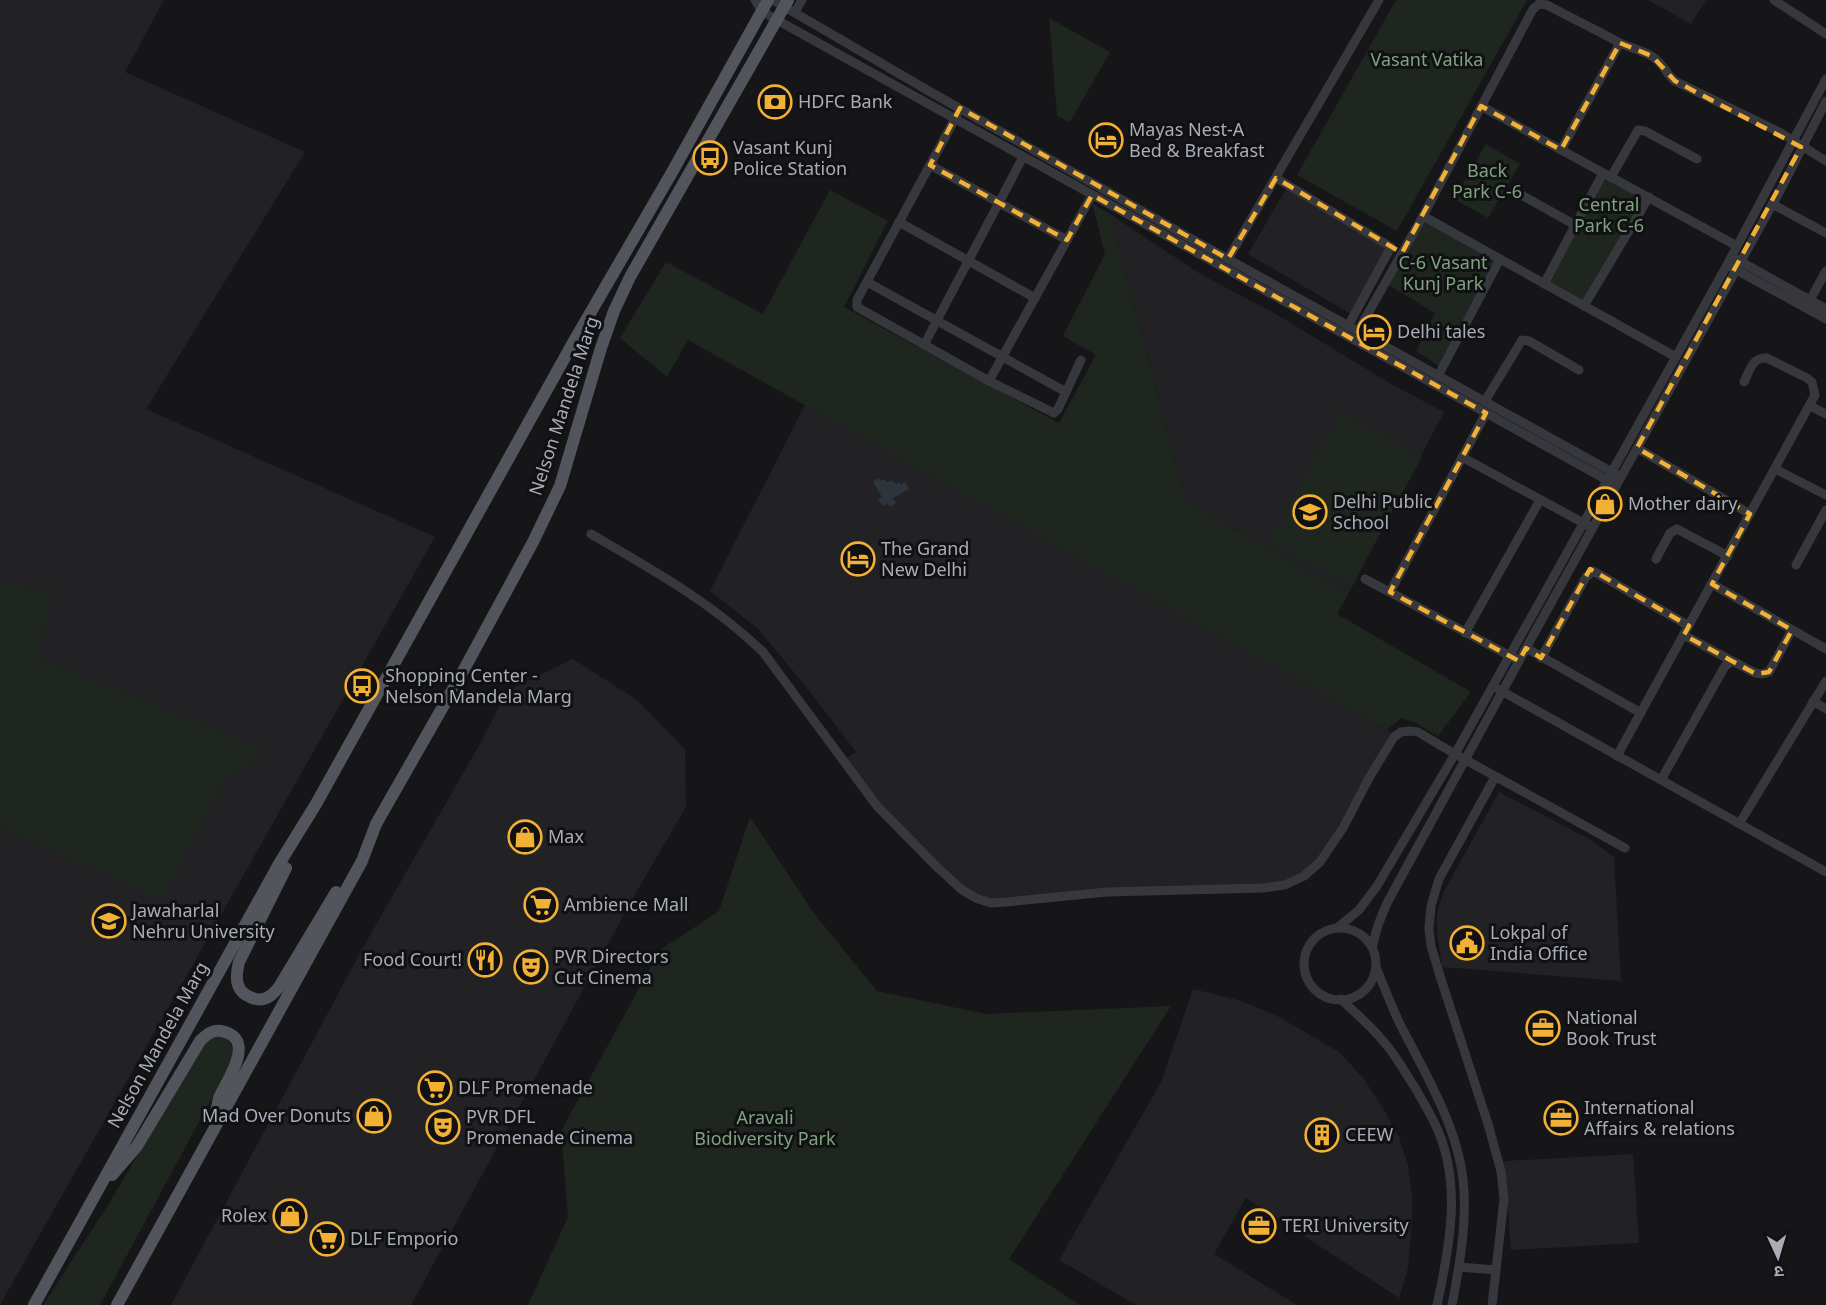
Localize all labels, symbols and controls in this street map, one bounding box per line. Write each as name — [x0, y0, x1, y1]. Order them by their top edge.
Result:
park label: Vasant Vatika — [1371, 47, 1483, 71]
bank icon: HDFC Bank — [757, 84, 793, 120]
place label: HDFC Bank — [798, 89, 893, 113]
place label: Mayas Nest-A Bed & Breakfast — [1129, 117, 1265, 162]
hotel icon: Mayas Nest-A Bed & Breakfast — [1088, 122, 1124, 158]
place label: Vasant Kunj Police Station — [733, 135, 847, 180]
bus stop icon: Vasant Kunj Police Station — [692, 140, 728, 176]
park label: Back Park C-6 — [1452, 158, 1522, 203]
park label: Central Park C-6 — [1574, 192, 1644, 237]
park label: C-6 Vasant Kunj Park — [1398, 250, 1488, 295]
street label: Nelson Mandela Marg — [523, 313, 603, 498]
hotel icon: Delhi tales — [1356, 314, 1392, 350]
place label: Delhi tales — [1397, 319, 1485, 343]
shop icon: Mother dairy — [1587, 486, 1623, 522]
place label: Delhi Public School — [1333, 489, 1433, 534]
place label: Mother dairy — [1628, 491, 1738, 515]
school or university icon: Delhi Public School — [1292, 494, 1328, 530]
place label: The Grand New Delhi — [881, 536, 969, 581]
hotel icon: The Grand New Delhi — [840, 541, 876, 577]
place label: Shopping Center - Nelson Mandela Marg — [385, 663, 572, 708]
bus stop icon: Shopping Center - Nelson Mandela Marg — [344, 668, 380, 704]
shop icon: Max — [507, 819, 543, 855]
place label: Max — [548, 824, 584, 848]
supermarket icon: Ambience Mall — [523, 887, 559, 923]
place label: Ambience Mall — [564, 892, 689, 916]
place label: Jawaharlal Nehru University — [130, 898, 276, 943]
school or university icon: Jawaharlal Nehru University — [91, 903, 127, 939]
place label: Lokpal of India Office — [1490, 920, 1588, 965]
public building icon: Lokpal of India Office — [1449, 925, 1485, 961]
restaurant icon: Food Court! — [467, 942, 503, 978]
place label: PVR Directors Cut Cinema — [554, 944, 669, 989]
place label: Food Court! — [363, 947, 462, 971]
theatre icon: PVR Directors Cut Cinema — [513, 949, 549, 985]
street label: Nelson Mandela Marg — [101, 957, 213, 1132]
place label: National Book Trust — [1566, 1005, 1657, 1050]
office icon: National Book Trust — [1525, 1010, 1561, 1046]
supermarket icon: DLF Promenade — [417, 1070, 453, 1106]
place label: DLF Promenade — [458, 1075, 593, 1099]
place label: International Affairs & relations — [1584, 1095, 1735, 1140]
shop icon: Mad Over Donuts — [356, 1098, 392, 1134]
office icon: International Affairs & relations — [1543, 1100, 1579, 1136]
place label: Mad Over Donuts — [202, 1103, 351, 1127]
place label: PVR DFL Promenade Cinema — [466, 1104, 633, 1149]
park label: Aravali Biodiversity Park — [694, 1105, 836, 1150]
theatre icon: PVR DFL Promenade Cinema — [425, 1109, 461, 1145]
building icon: CEEW — [1304, 1117, 1340, 1153]
place label: CEEW — [1345, 1122, 1393, 1146]
shop icon: Rolex — [272, 1198, 308, 1234]
place label: Rolex — [221, 1203, 267, 1227]
office icon: TERI University — [1241, 1208, 1277, 1244]
place label: TERI University — [1282, 1213, 1409, 1237]
supermarket icon: DLF Emporio — [309, 1221, 345, 1257]
place label: DLF Emporio — [350, 1226, 458, 1250]
north arrow — [1748, 1227, 1808, 1287]
text: उ — [1773, 1261, 1784, 1283]

